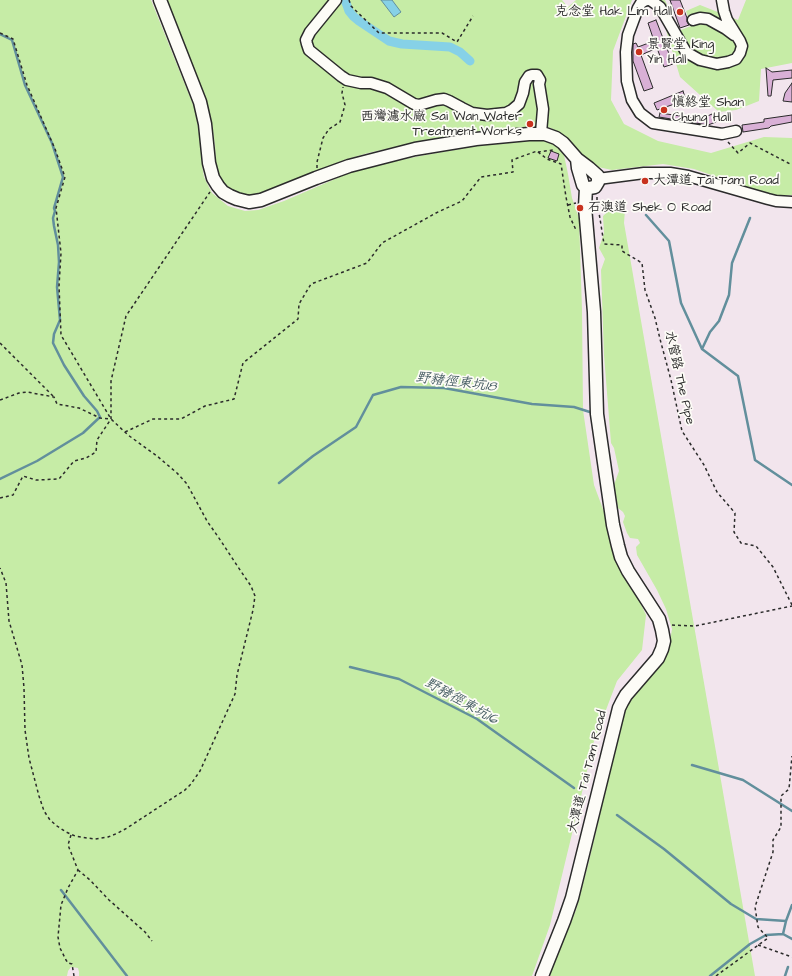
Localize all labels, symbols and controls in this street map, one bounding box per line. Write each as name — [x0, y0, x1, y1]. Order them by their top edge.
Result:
place label: 克念堂 Hak Lim Hall — [555, 4, 672, 20]
marker: 克念堂 Hak Lim Hall — [675, 7, 685, 17]
place label: 景賢堂 King Yin Hall — [647, 37, 714, 68]
marker: 景賢堂 King Yin Hall — [634, 47, 644, 57]
place label: 慎終堂 Shan Chung Hall — [672, 95, 744, 126]
marker: 慎終堂 Shan Chung Hall — [659, 105, 669, 115]
place label: 西灣濾水廠 Sai Wan Water Treatment Works — [361, 109, 522, 140]
marker: 西灣濾水廠 Sai Wan Water Treatment Works — [525, 119, 535, 129]
place label: 大潭道 Tai Tam Road — [653, 173, 779, 189]
marker: 大潭道 Tai Tam Road — [640, 176, 650, 186]
place label: 石澳道 Shek O Road — [588, 200, 711, 216]
marker: 石澳道 Shek O Road — [575, 203, 585, 213]
street label: 水管路 The Pipe — [661, 330, 697, 426]
water label: 野豬徑東坑18 — [415, 370, 497, 396]
water label: 野豬徑東坑16 — [422, 675, 500, 729]
street label: 大潭道 Tai Tam Road — [565, 709, 611, 835]

